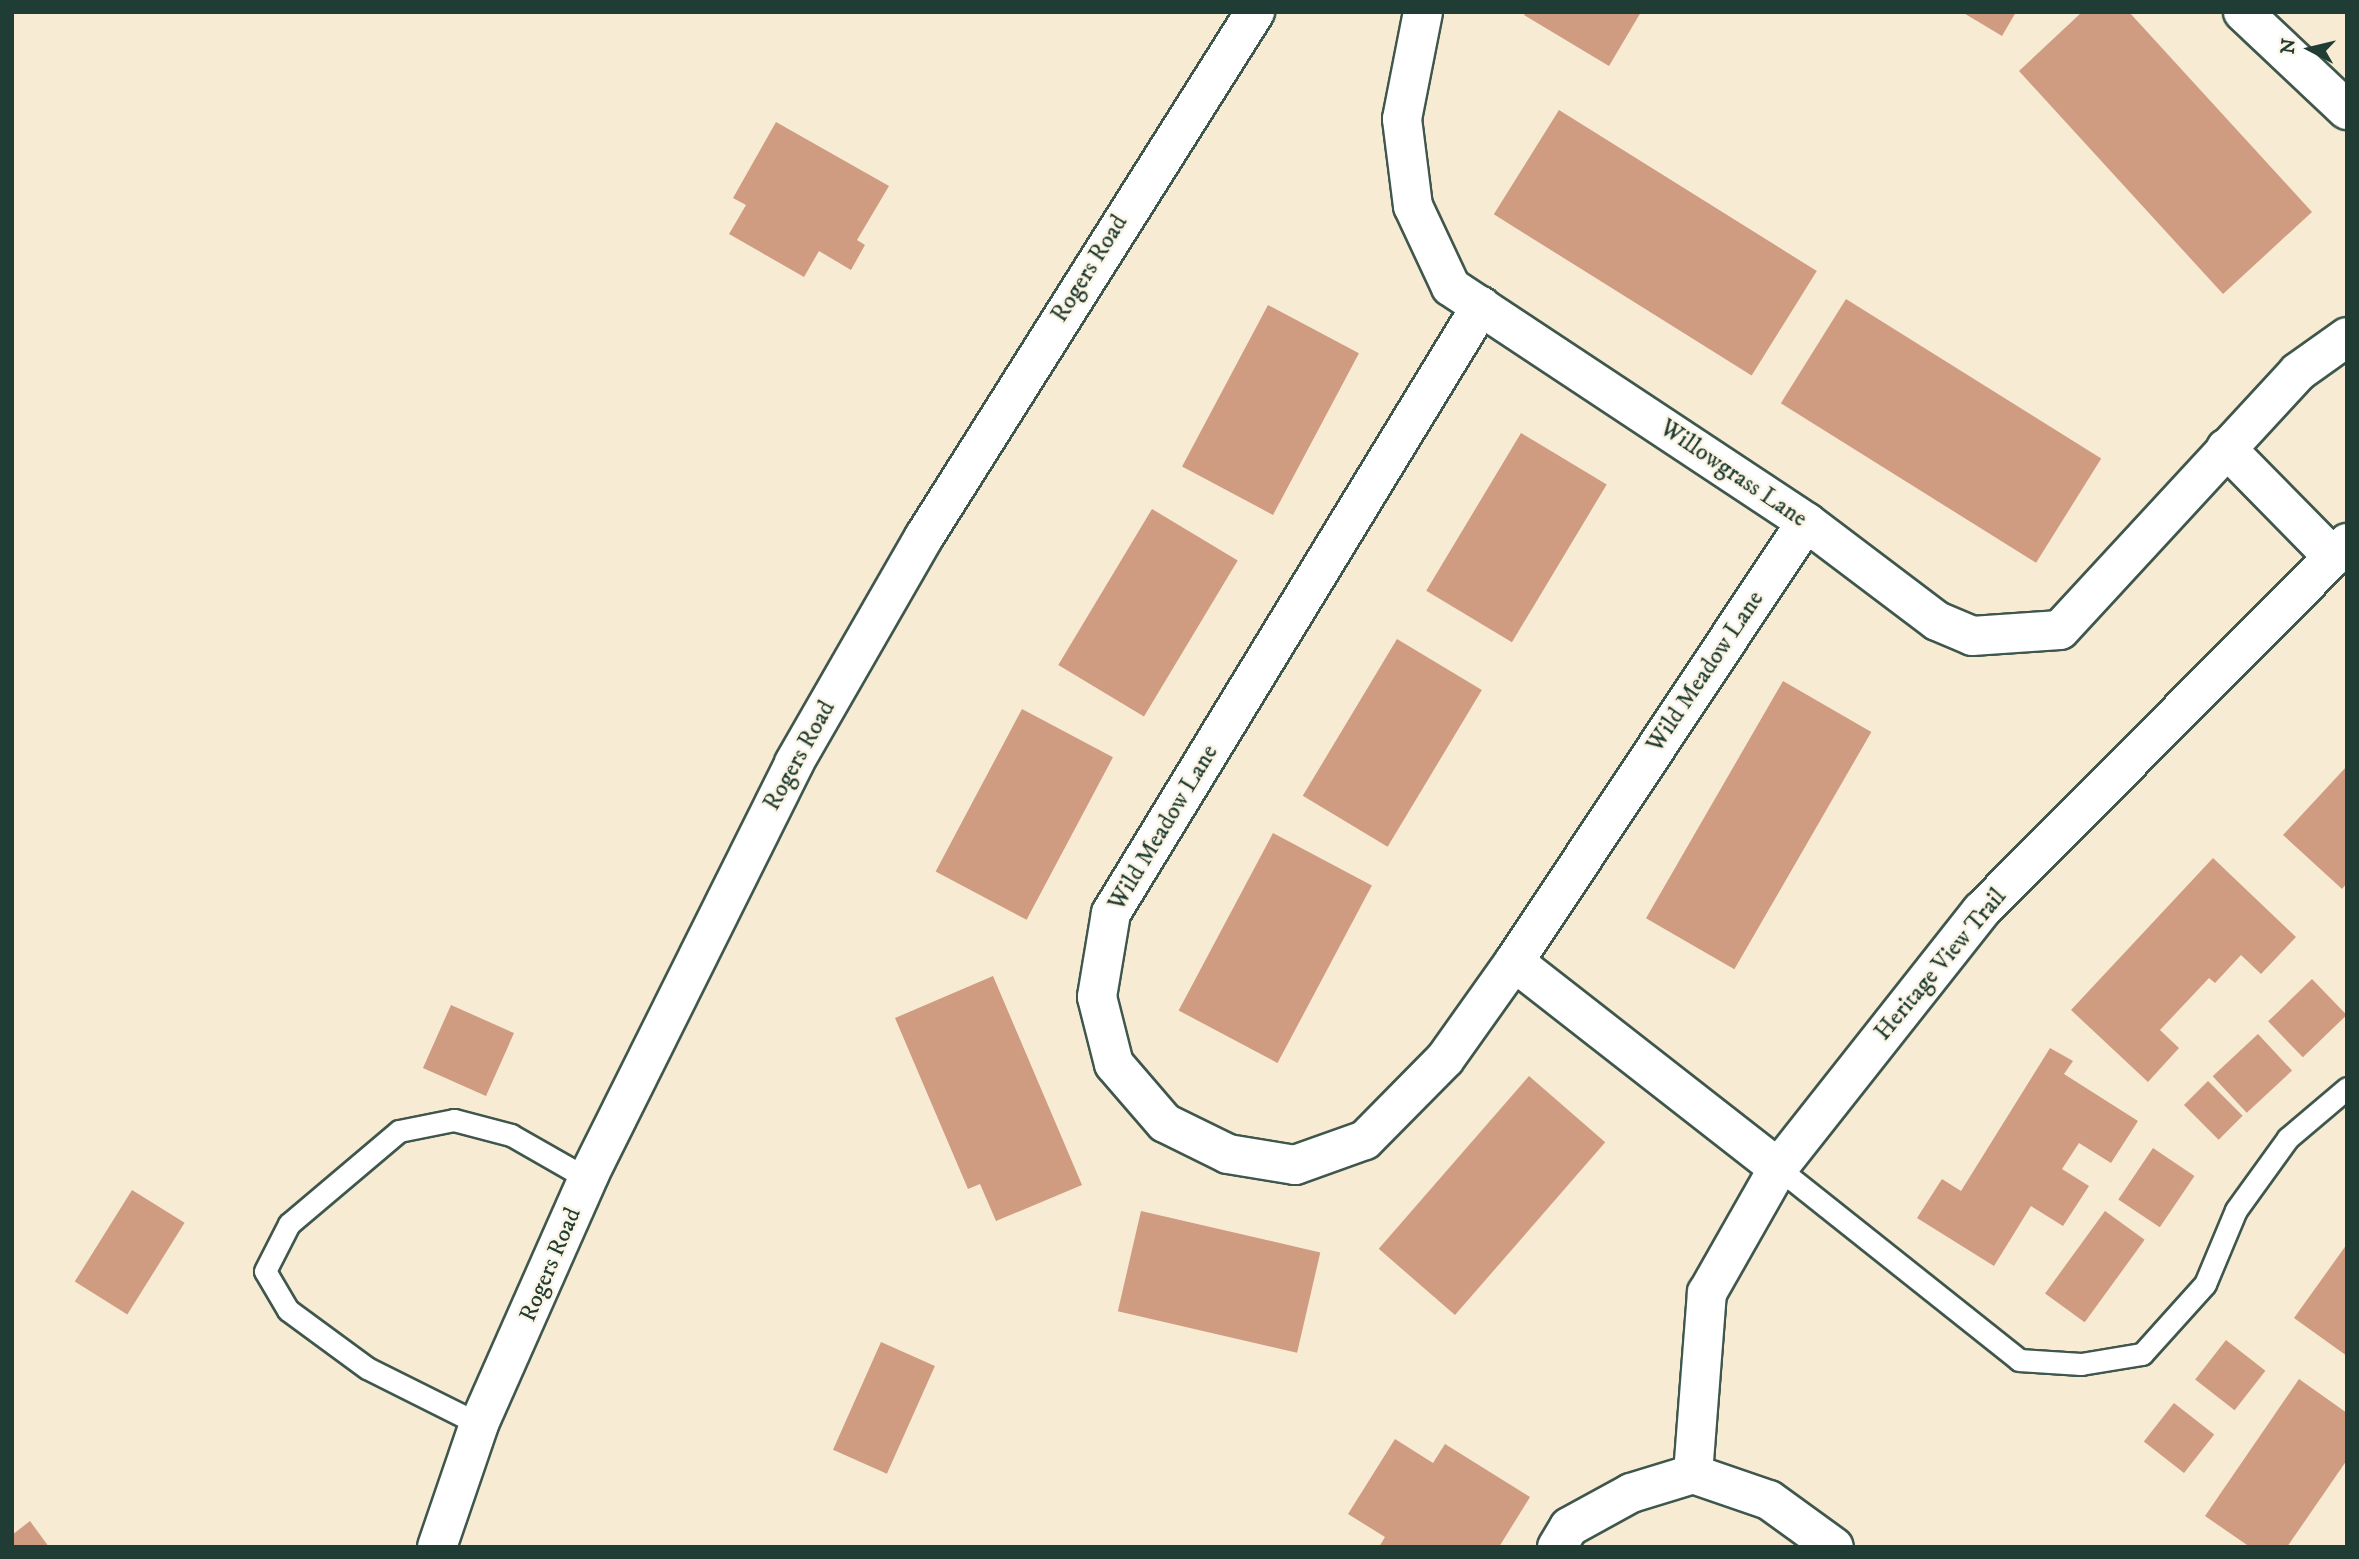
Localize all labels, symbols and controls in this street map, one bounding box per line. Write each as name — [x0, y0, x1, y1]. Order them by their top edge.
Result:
north arrow — [2275, 14, 2345, 84]
text: N — [2276, 37, 2301, 56]
street label: Rogers Road — [1046, 210, 1134, 328]
street label: Willowgrass Lane — [1654, 414, 1812, 534]
street label: Wild Meadow Lane — [1641, 586, 1771, 758]
street label: Rogers Road — [758, 696, 842, 816]
street label: Wild Meadow Lane — [1103, 740, 1225, 916]
street label: Heritage View Trail — [1869, 883, 2013, 1047]
street label: Rogers Road — [514, 1204, 588, 1326]

